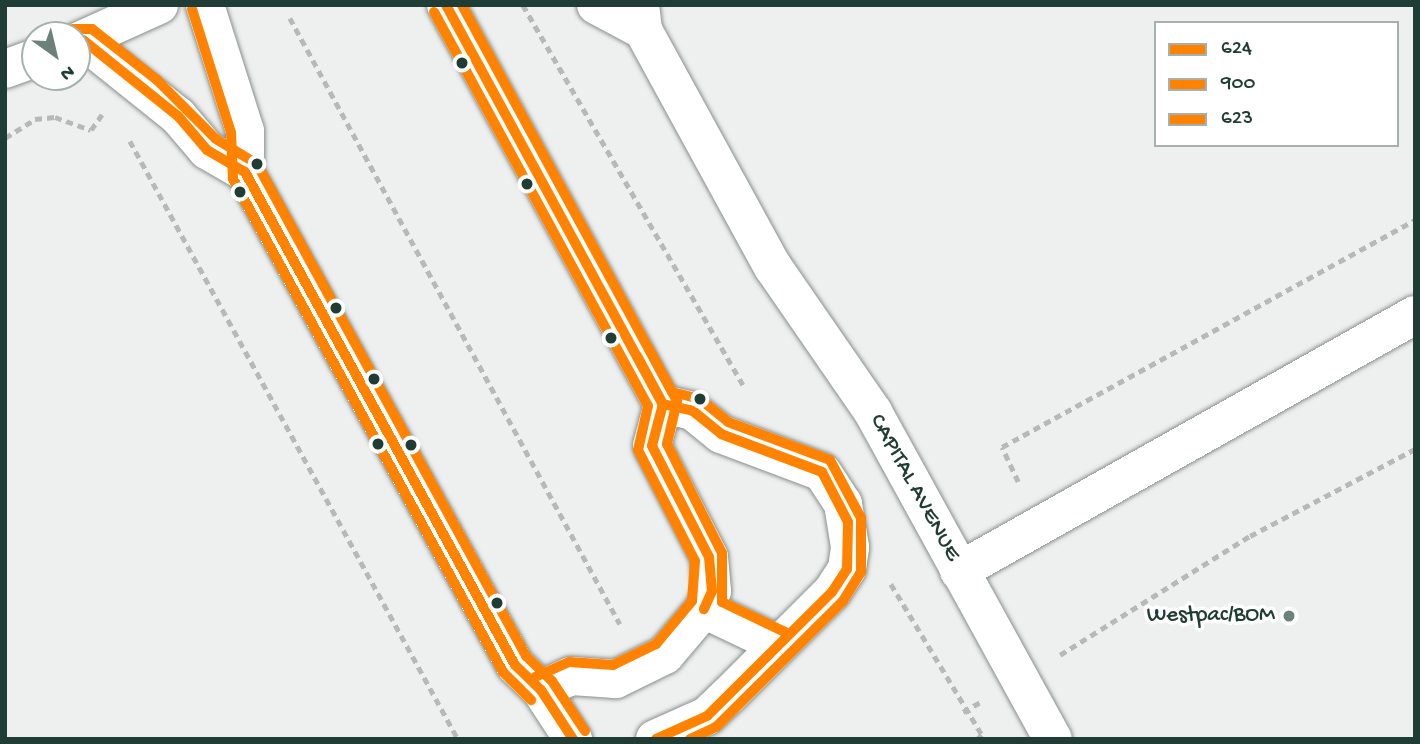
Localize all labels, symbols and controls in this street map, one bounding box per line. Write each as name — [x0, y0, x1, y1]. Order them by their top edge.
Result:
north arrow — [21, 21, 91, 91]
legend — [1154, 21, 1399, 147]
text: 624 — [1221, 37, 1252, 62]
unlabelled marker — [455, 56, 469, 70]
text: N — [55, 59, 78, 85]
text: 900 — [1221, 72, 1255, 97]
text: 623 — [1221, 107, 1253, 132]
unlabelled marker — [250, 157, 264, 171]
unlabelled marker — [520, 177, 534, 191]
unlabelled marker — [233, 185, 247, 199]
unlabelled marker — [329, 301, 343, 315]
unlabelled marker — [604, 331, 618, 345]
unlabelled marker — [367, 372, 381, 386]
unlabelled marker — [693, 392, 707, 406]
street label: CAPITAL AVENUE — [862, 410, 966, 566]
unlabelled marker — [371, 437, 385, 451]
unlabelled marker — [404, 438, 418, 452]
unlabelled marker — [490, 596, 504, 610]
place label: Westpac/BOM — [1147, 602, 1275, 630]
marker: Westpac/BOM — [1281, 608, 1297, 624]

